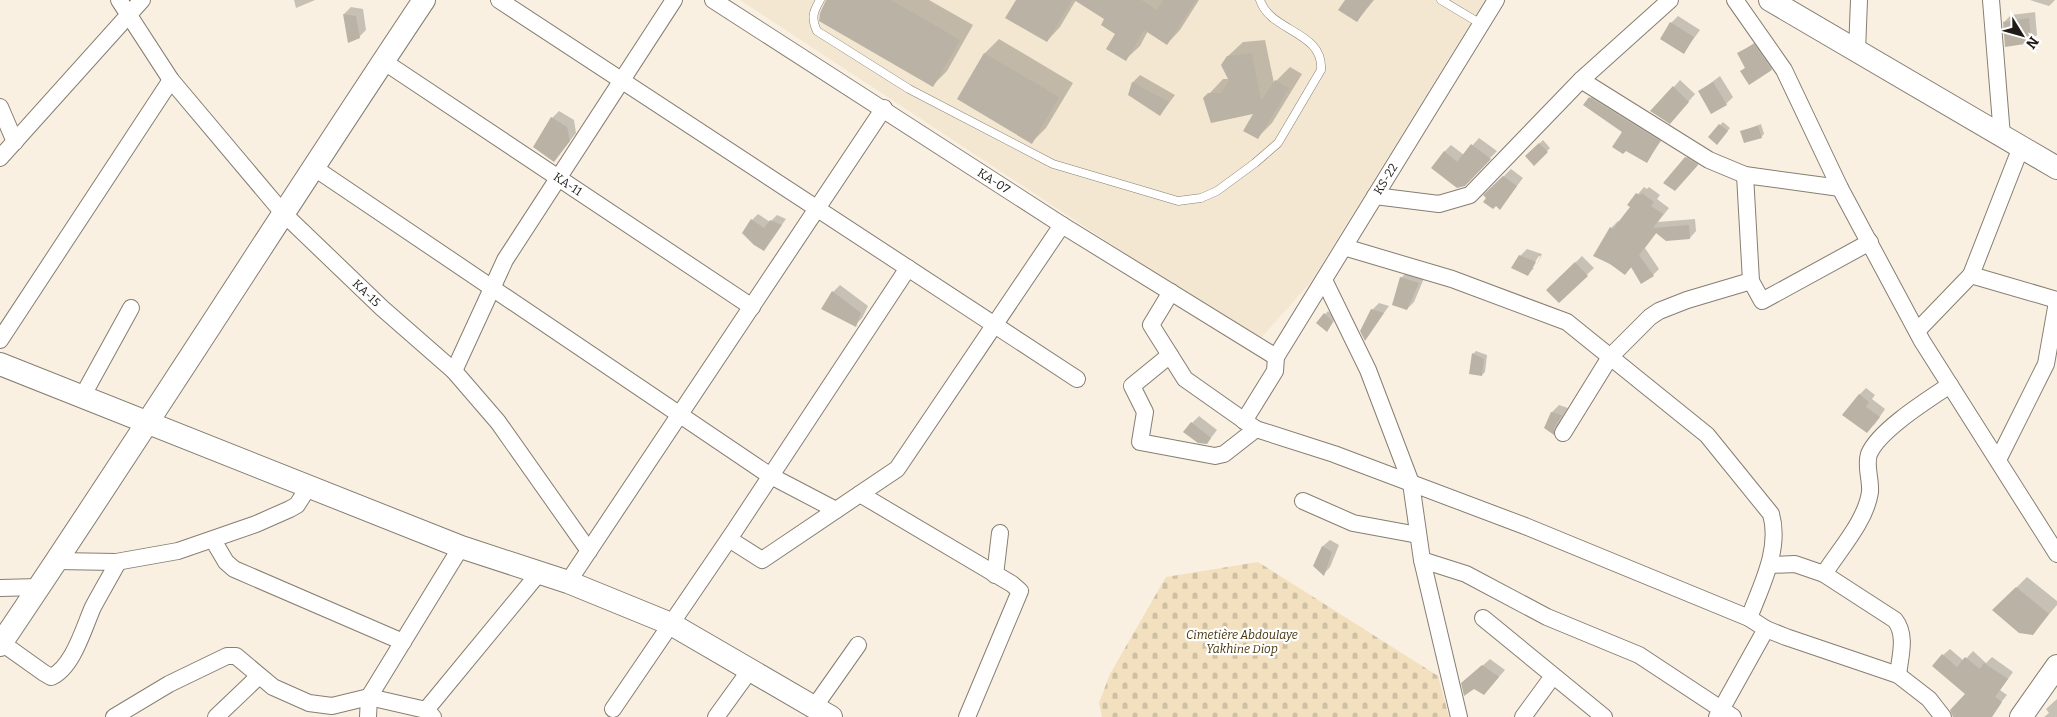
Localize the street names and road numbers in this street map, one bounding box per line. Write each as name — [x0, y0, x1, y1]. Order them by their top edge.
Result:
street label: KS-22 — [1371, 161, 1401, 197]
street label: KA-07 — [975, 165, 1013, 197]
street label: KA-11 — [551, 170, 585, 199]
street label: KA-15 — [350, 277, 383, 310]

